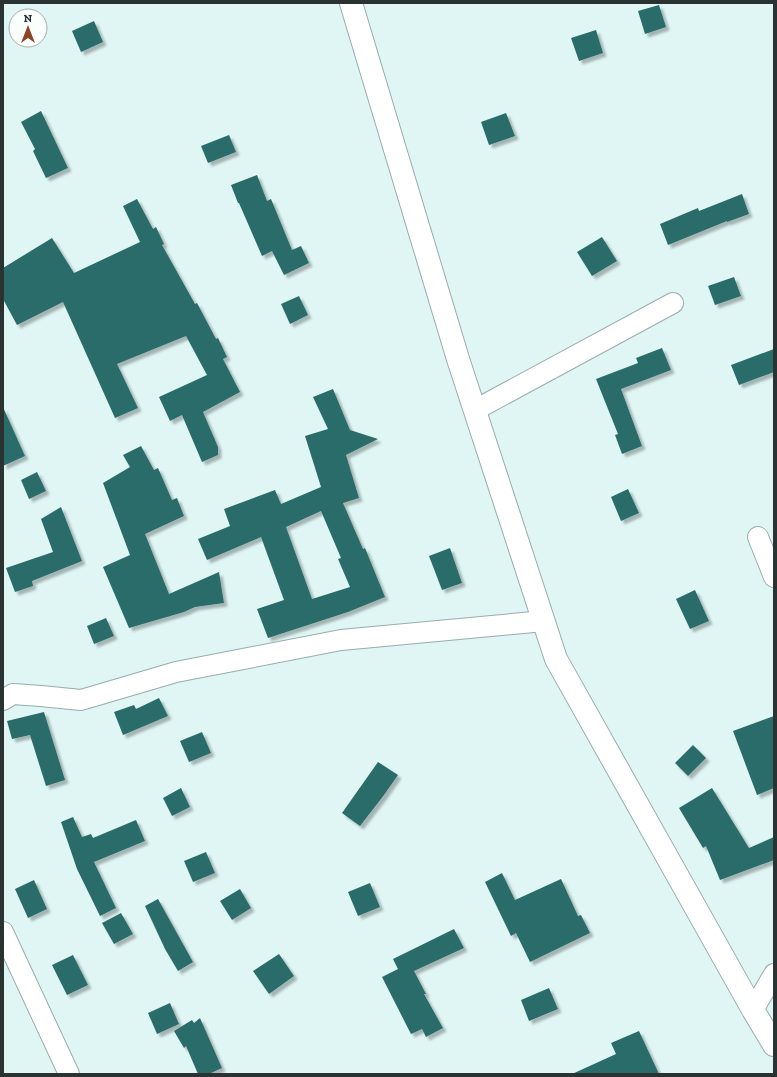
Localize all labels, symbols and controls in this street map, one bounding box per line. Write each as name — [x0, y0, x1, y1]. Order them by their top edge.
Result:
north arrow — [8, 8, 48, 48]
text: N — [24, 12, 33, 25]

